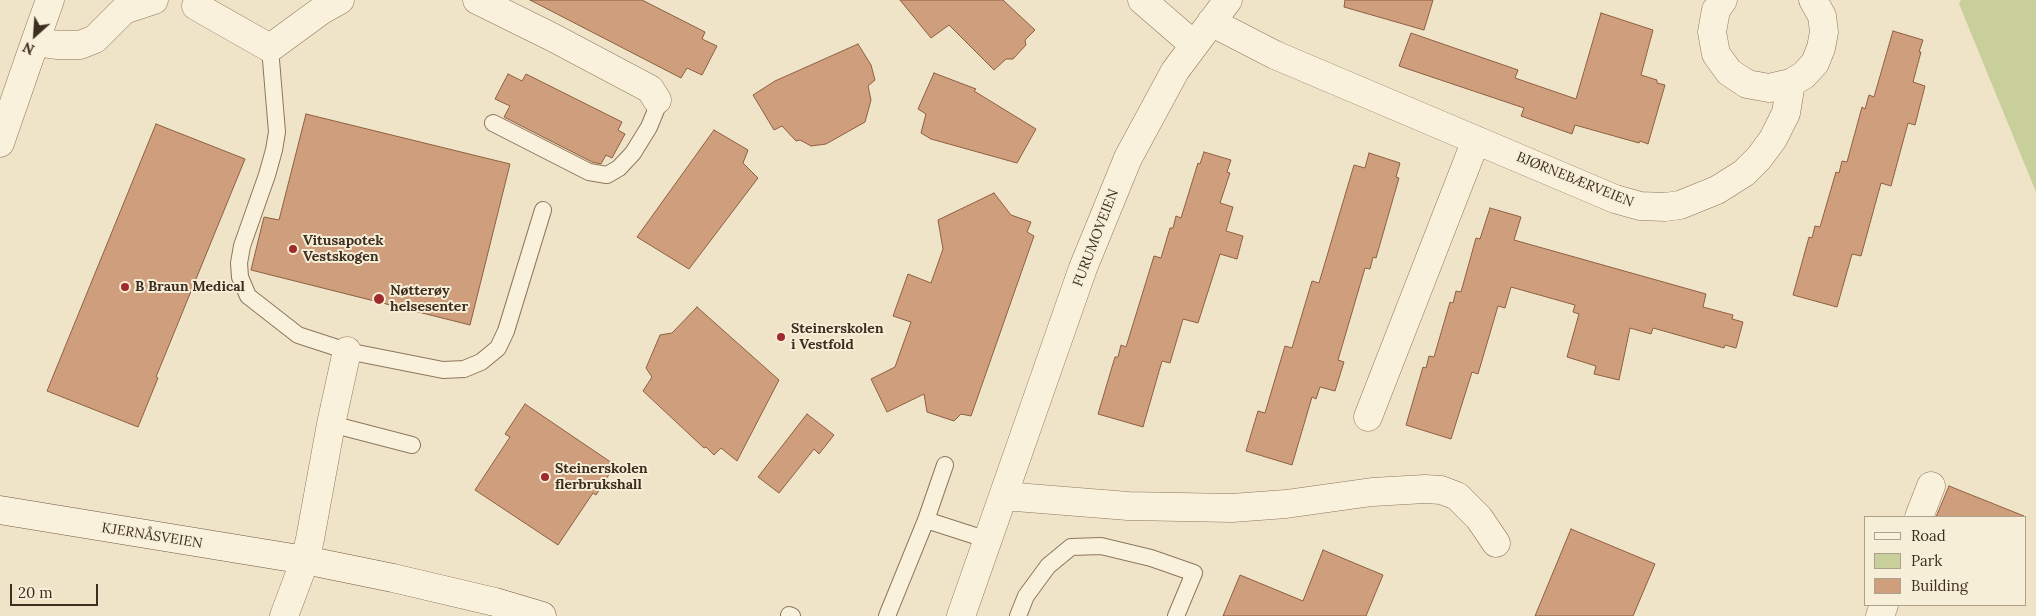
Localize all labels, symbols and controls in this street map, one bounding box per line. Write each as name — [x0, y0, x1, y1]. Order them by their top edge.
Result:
north arrow — [10, 10, 60, 60]
text: N — [20, 38, 37, 59]
street label: BJØRNEBÆRVEIEN — [1514, 149, 1636, 211]
street label: FURUMOVEIEN — [1070, 187, 1122, 289]
place label: Vitusapotek Vestskogen — [303, 233, 384, 266]
marker: Vitusapotek Vestskogen — [287, 243, 299, 255]
place label: B Braun Medical — [135, 279, 245, 295]
marker: B Braun Medical — [119, 281, 131, 293]
place label: Nøtterøy helsesenter — [390, 283, 468, 316]
marker: Nøtterøy helsesenter — [372, 292, 386, 306]
place label: Steinerskolen i Vestfold — [791, 321, 884, 354]
marker: Steinerskolen i Vestfold — [775, 331, 787, 343]
place label: Steinerskolen flerbrukshall — [555, 461, 648, 494]
marker: Steinerskolen flerbrukshall — [539, 471, 551, 483]
legend — [1864, 516, 2026, 606]
street label: KJERNÅSVEIEN — [100, 520, 204, 552]
text: Road — [1911, 526, 1946, 545]
text: Park — [1911, 551, 1942, 570]
scale bar — [12, 574, 100, 606]
text: Building — [1911, 576, 1968, 595]
text: 20 m — [18, 583, 53, 602]

